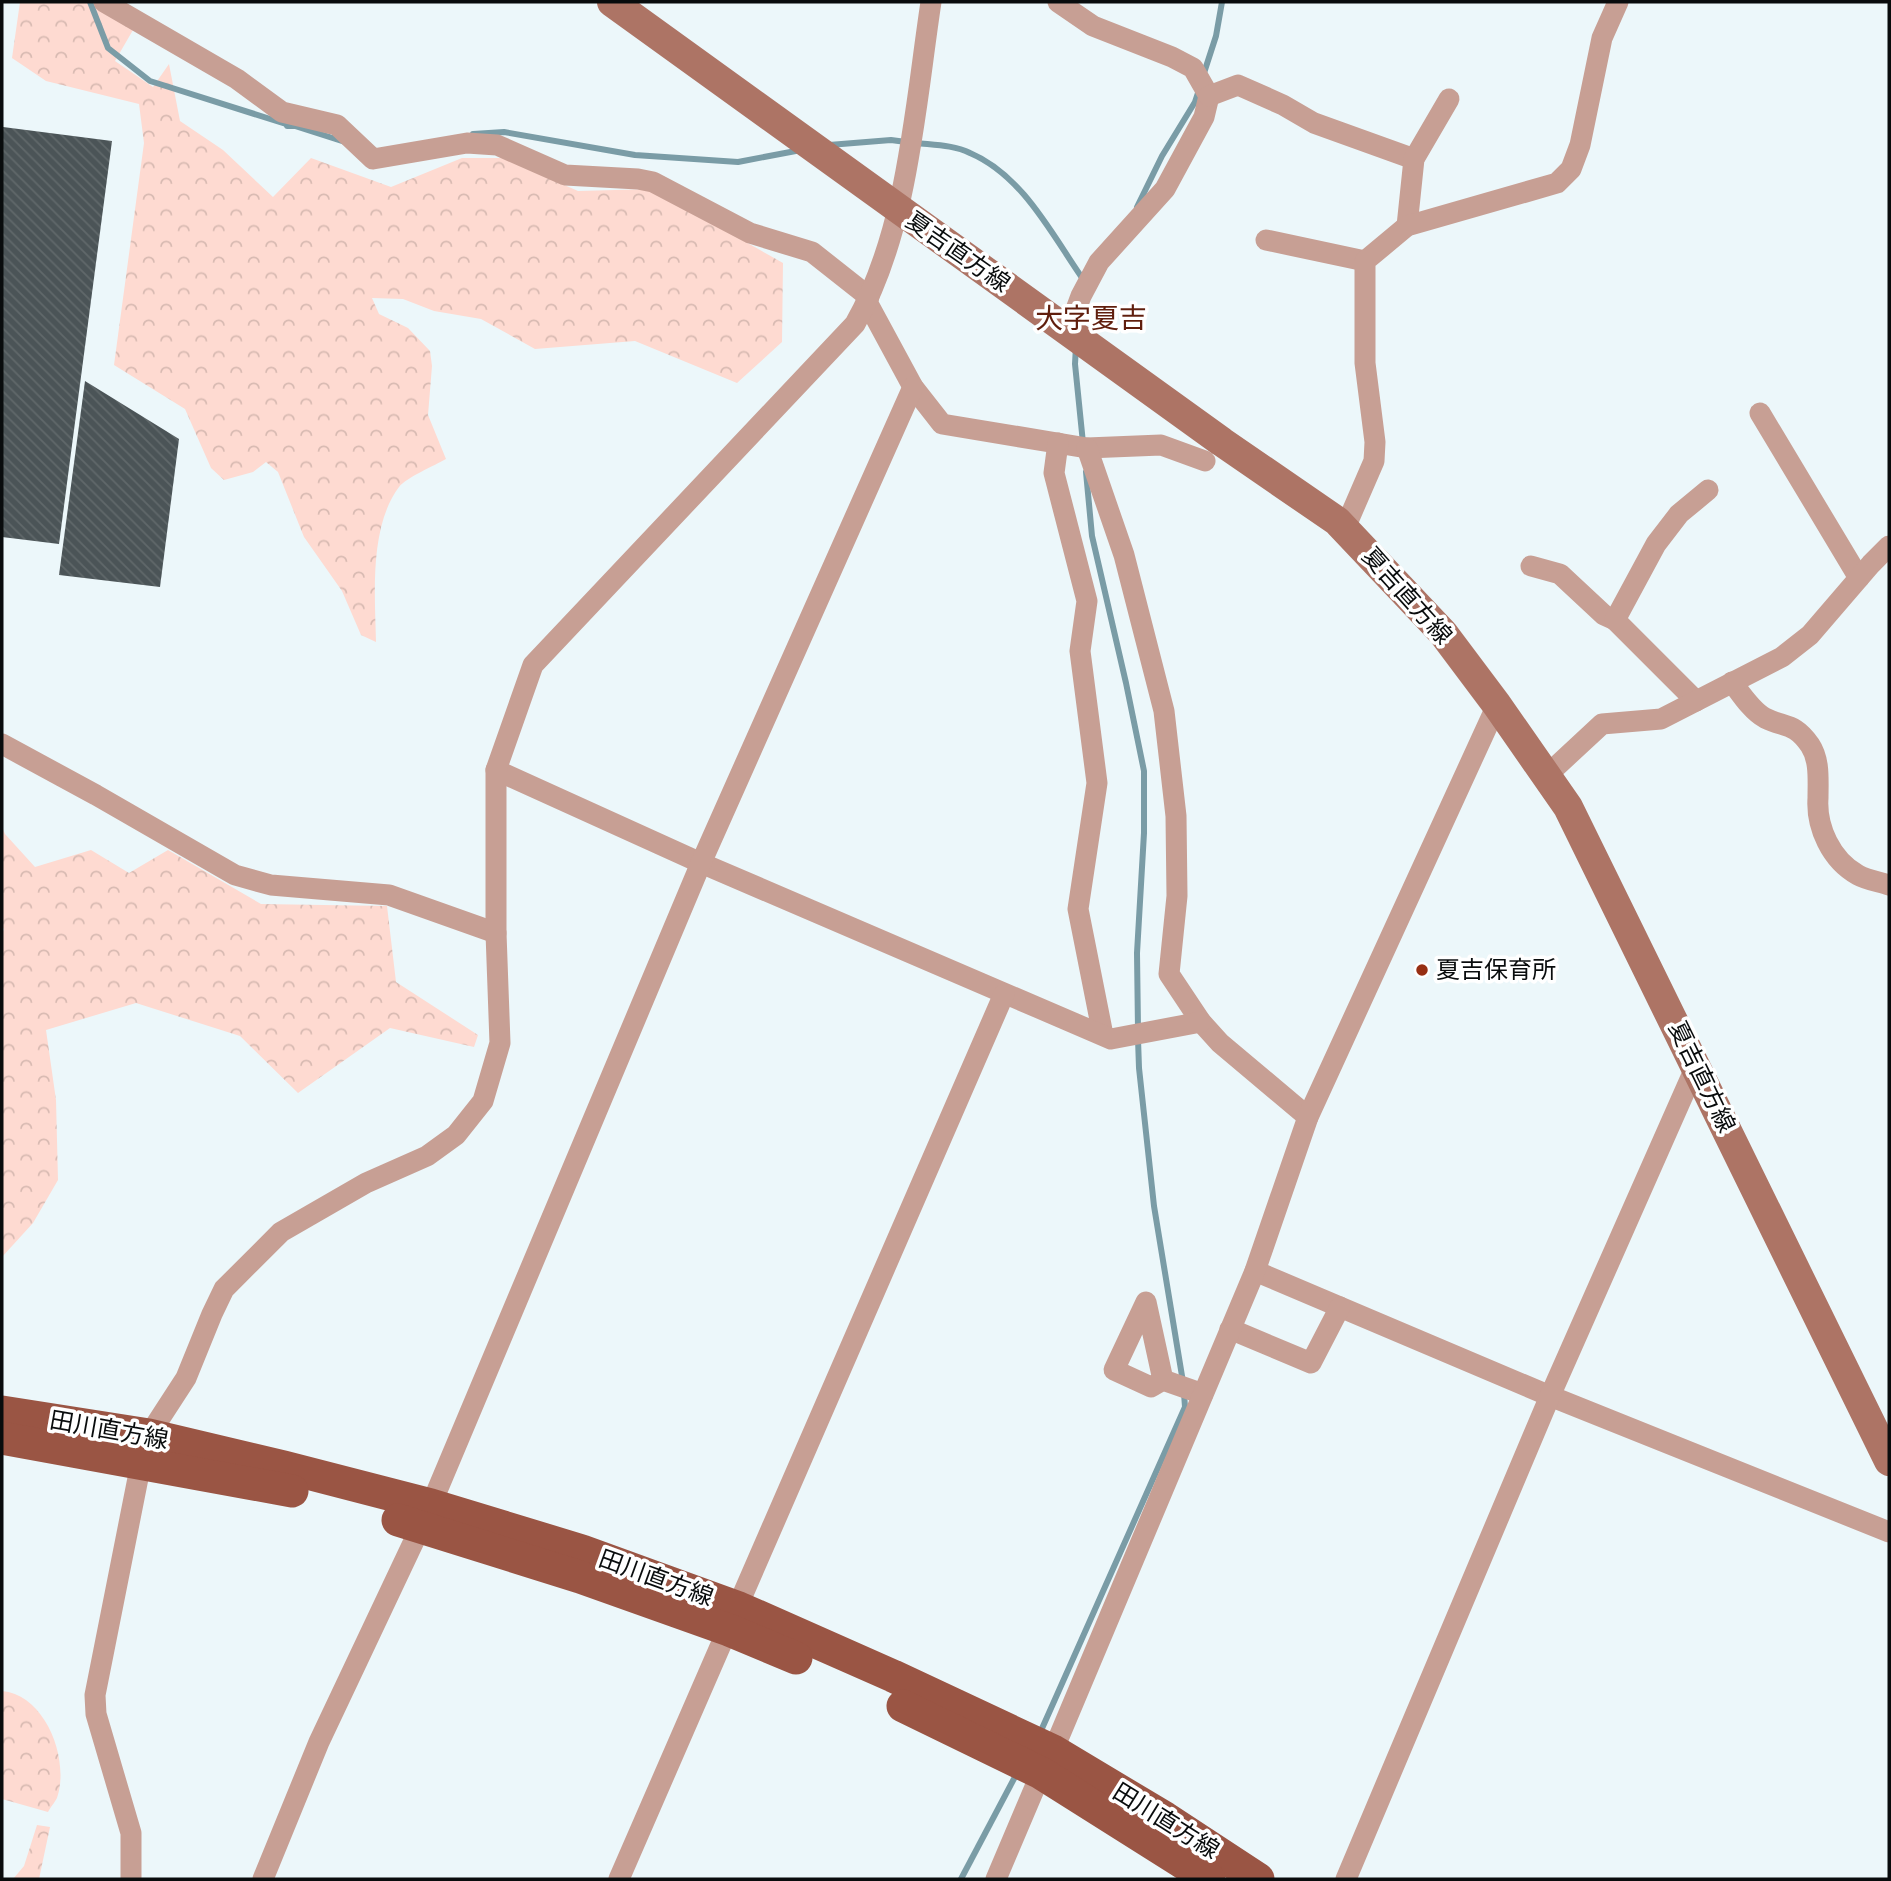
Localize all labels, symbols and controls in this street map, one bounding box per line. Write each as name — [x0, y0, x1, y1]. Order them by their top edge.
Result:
street label: 夏吉直方線 — [901, 206, 1015, 298]
district label: 大字夏吉 — [1035, 302, 1147, 335]
street label: 夏吉直方線 — [1356, 542, 1458, 650]
place label: 夏吉保育所 — [1436, 956, 1556, 984]
marker: 夏吉保育所 — [1414, 962, 1430, 978]
street label: 夏吉直方線 — [1663, 1017, 1741, 1137]
street label: 田川直方線 — [47, 1406, 171, 1454]
street label: 田川直方線 — [595, 1544, 717, 1612]
street label: 田川直方線 — [1108, 1777, 1224, 1865]

